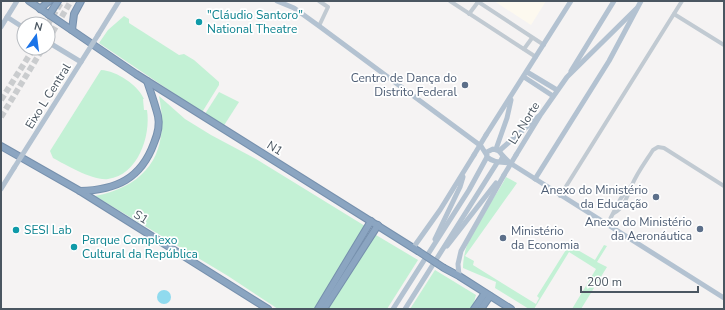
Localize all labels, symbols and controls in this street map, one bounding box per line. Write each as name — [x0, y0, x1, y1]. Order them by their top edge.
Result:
place label: "Cláudio Santoro" National Theatre — [207, 7, 303, 37]
north arrow — [16, 16, 56, 56]
marker: "Cláudio Santoro" National Theatre — [194, 17, 204, 27]
text: N — [32, 19, 44, 35]
street label: Eixo L Central — [21, 60, 75, 132]
place label: Centro de Dança do Distrito Federal — [351, 70, 457, 100]
marker: Centro de Dança do Distrito Federal — [460, 80, 470, 90]
street label: L2 Norte — [505, 99, 543, 147]
street label: N1 — [264, 137, 286, 159]
place label: Anexo do Ministério da Educação — [541, 182, 648, 212]
marker: Anexo do Ministério da Educação — [651, 192, 661, 202]
street label: S1 — [131, 206, 151, 228]
place label: Anexo do Ministério da Aeronáutica — [585, 214, 692, 244]
place label: SESI Lab — [24, 222, 72, 238]
place label: Ministério da Economia — [511, 223, 579, 253]
marker: Anexo do Ministério da Aeronáutica — [695, 224, 705, 234]
marker: SESI Lab — [11, 225, 21, 235]
place label: Parque Complexo Cultural da República — [82, 232, 198, 262]
marker: Ministério da Economia — [498, 233, 508, 243]
marker: Parque Complexo Cultural da República — [69, 242, 79, 252]
scale bar — [581, 268, 698, 294]
text: 200 m — [587, 274, 622, 290]

